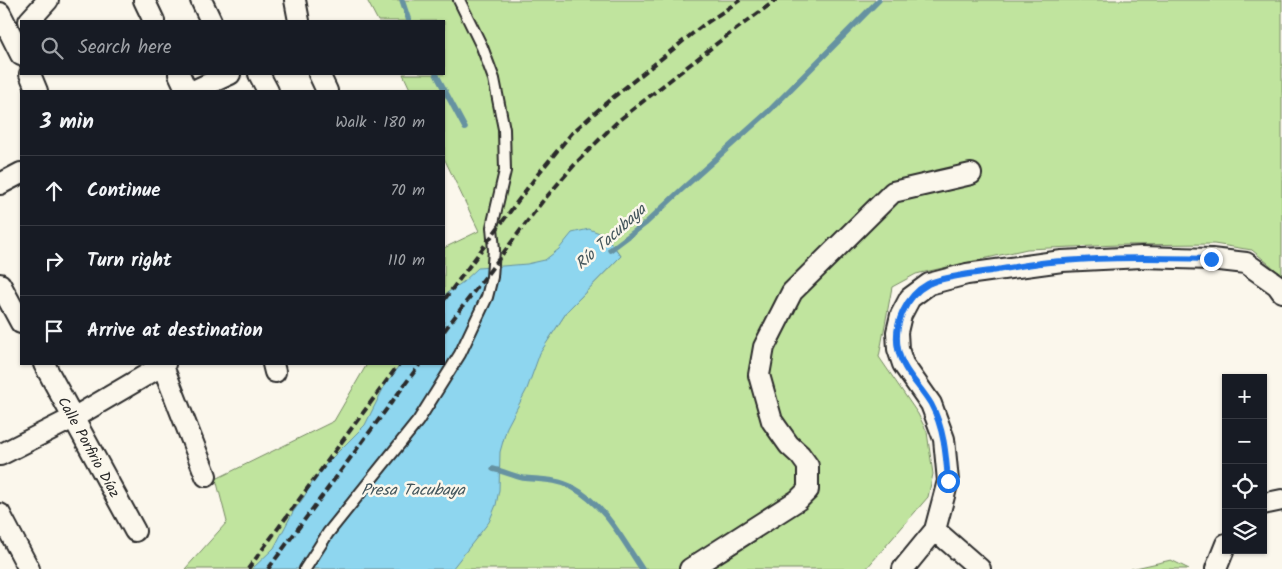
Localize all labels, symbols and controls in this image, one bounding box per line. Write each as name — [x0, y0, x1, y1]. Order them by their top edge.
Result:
search box — [20, 20, 445, 75]
text: Search here — [78, 33, 172, 63]
icon: search — [38, 34, 66, 62]
text: 3 min — [40, 106, 94, 139]
text: Walk · 180 m — [335, 110, 425, 135]
text: Continue — [87, 176, 160, 206]
icon: ahead — [40, 177, 68, 205]
text: 70 m — [390, 178, 425, 203]
water label: Río Tacubaya — [570, 197, 653, 276]
text: Turn right — [87, 246, 172, 276]
icon: right — [40, 247, 68, 275]
text: 110 m — [388, 248, 425, 273]
route end — [1200, 248, 1223, 271]
text: Arrive at destination — [87, 316, 263, 346]
icon: arrive — [40, 317, 68, 345]
map controls — [1222, 374, 1267, 554]
button: + — [1222, 374, 1267, 419]
street label: Calle Porfirio Díaz — [50, 393, 126, 503]
button: − — [1222, 419, 1267, 464]
button: locate — [1222, 464, 1267, 509]
route start — [937, 470, 960, 493]
water label: Presa Tacubaya — [361, 478, 466, 503]
button: layers — [1222, 509, 1267, 554]

